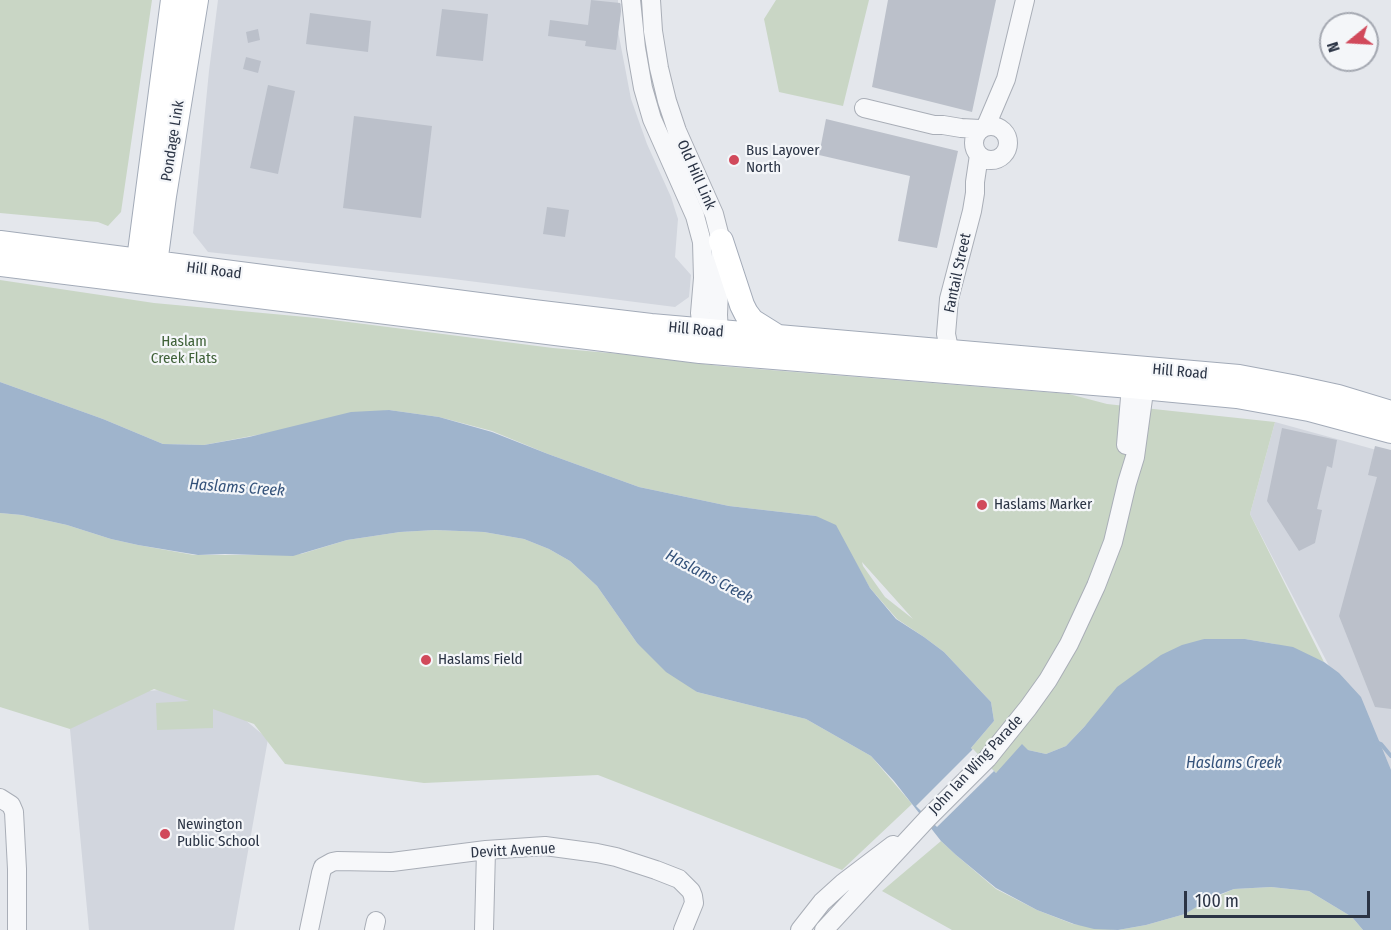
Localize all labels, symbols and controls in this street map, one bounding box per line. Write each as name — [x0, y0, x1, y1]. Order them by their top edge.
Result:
north arrow — [1319, 12, 1379, 72]
text: N — [1323, 40, 1344, 55]
street label: Pondage Link — [158, 99, 188, 183]
street label: Old Hill Link — [673, 137, 719, 213]
place label: Bus Layover North — [746, 142, 819, 177]
marker: Bus Layover North — [727, 153, 741, 167]
street label: Fantail Street — [941, 231, 975, 315]
street label: Hill Road — [185, 259, 243, 283]
street label: Hill Road — [668, 319, 724, 341]
park label: Haslam Creek Flats — [151, 333, 217, 368]
street label: Hill Road — [1152, 361, 1208, 383]
water label: Haslams Creek — [189, 475, 285, 501]
place label: Haslams Marker — [994, 496, 1092, 514]
marker: Haslams Marker — [975, 498, 989, 512]
water label: Haslams Creek — [662, 546, 756, 608]
place label: Haslams Field — [438, 651, 523, 669]
marker: Haslams Field — [419, 653, 433, 667]
street label: John Ian Wing Parade — [925, 712, 1027, 818]
water label: Haslams Creek — [1186, 754, 1282, 774]
place label: Newington Public School — [177, 816, 259, 851]
marker: Newington Public School — [158, 827, 172, 841]
street label: Devitt Avenue — [470, 840, 556, 862]
scale bar — [1187, 879, 1373, 917]
text: 100 m — [1195, 890, 1239, 912]

